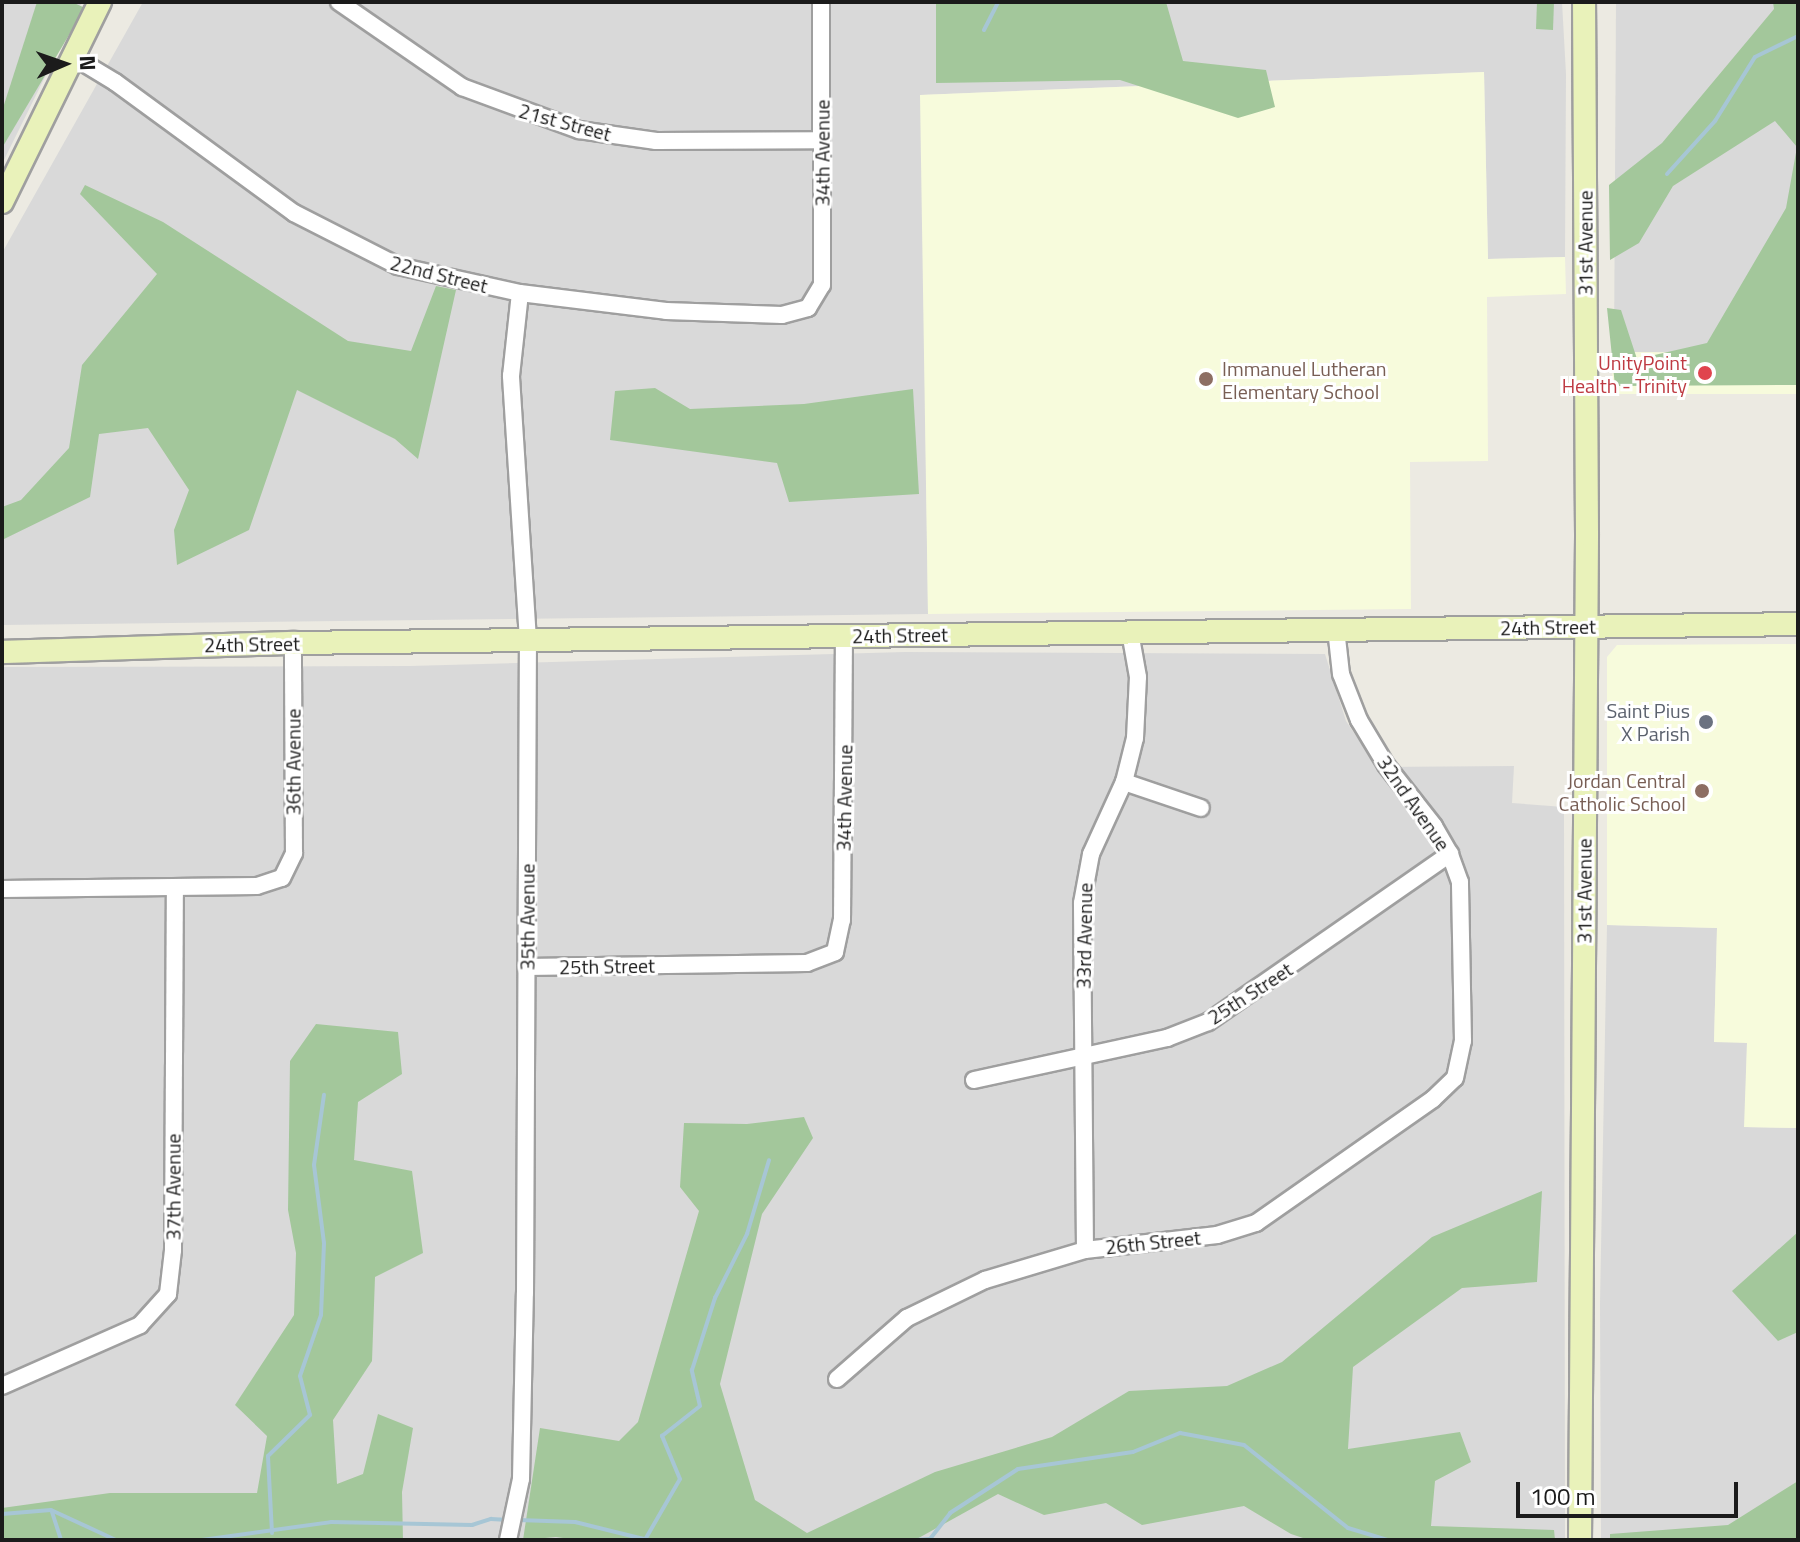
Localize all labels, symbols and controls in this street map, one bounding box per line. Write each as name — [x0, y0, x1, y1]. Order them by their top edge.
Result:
north arrow — [24, 24, 104, 104]
text: N — [71, 55, 105, 71]
street label: 21st Street — [516, 98, 614, 146]
street label: 34th Avenue — [810, 99, 834, 207]
street label: 31st Avenue — [1573, 190, 1597, 296]
street label: 22nd Street — [388, 250, 490, 298]
place label: UnityPoint Health - Trinity — [1562, 350, 1687, 397]
place label: Immanuel Lutheran Elementary School — [1222, 356, 1386, 403]
marker: UnityPoint Health - Trinity — [1694, 362, 1716, 384]
marker: Immanuel Lutheran Elementary School — [1197, 370, 1215, 388]
street label: 24th Street — [1500, 614, 1596, 640]
street label: 24th Street — [852, 622, 948, 648]
street label: 24th Street — [204, 631, 300, 657]
place label: Saint Pius X Parish — [1607, 698, 1690, 745]
street label: 36th Avenue — [281, 708, 305, 816]
marker: Saint Pius X Parish — [1697, 713, 1715, 731]
street label: 34th Avenue — [831, 744, 857, 852]
street label: 32nd Avenue — [1372, 751, 1456, 855]
place label: Jordan Central Catholic School — [1559, 768, 1686, 815]
marker: Jordan Central Catholic School — [1693, 782, 1711, 800]
street label: 31st Avenue — [1572, 838, 1596, 944]
street label: 35th Avenue — [515, 863, 539, 971]
street label: 33rd Avenue — [1071, 882, 1097, 990]
street label: 25th Street — [559, 953, 655, 979]
street label: 25th Street — [1203, 957, 1297, 1029]
street label: 37th Avenue — [161, 1133, 185, 1241]
street label: 26th Street — [1104, 1225, 1202, 1259]
scale bar — [1520, 1466, 1742, 1516]
text: 100 m — [1530, 1478, 1596, 1514]

